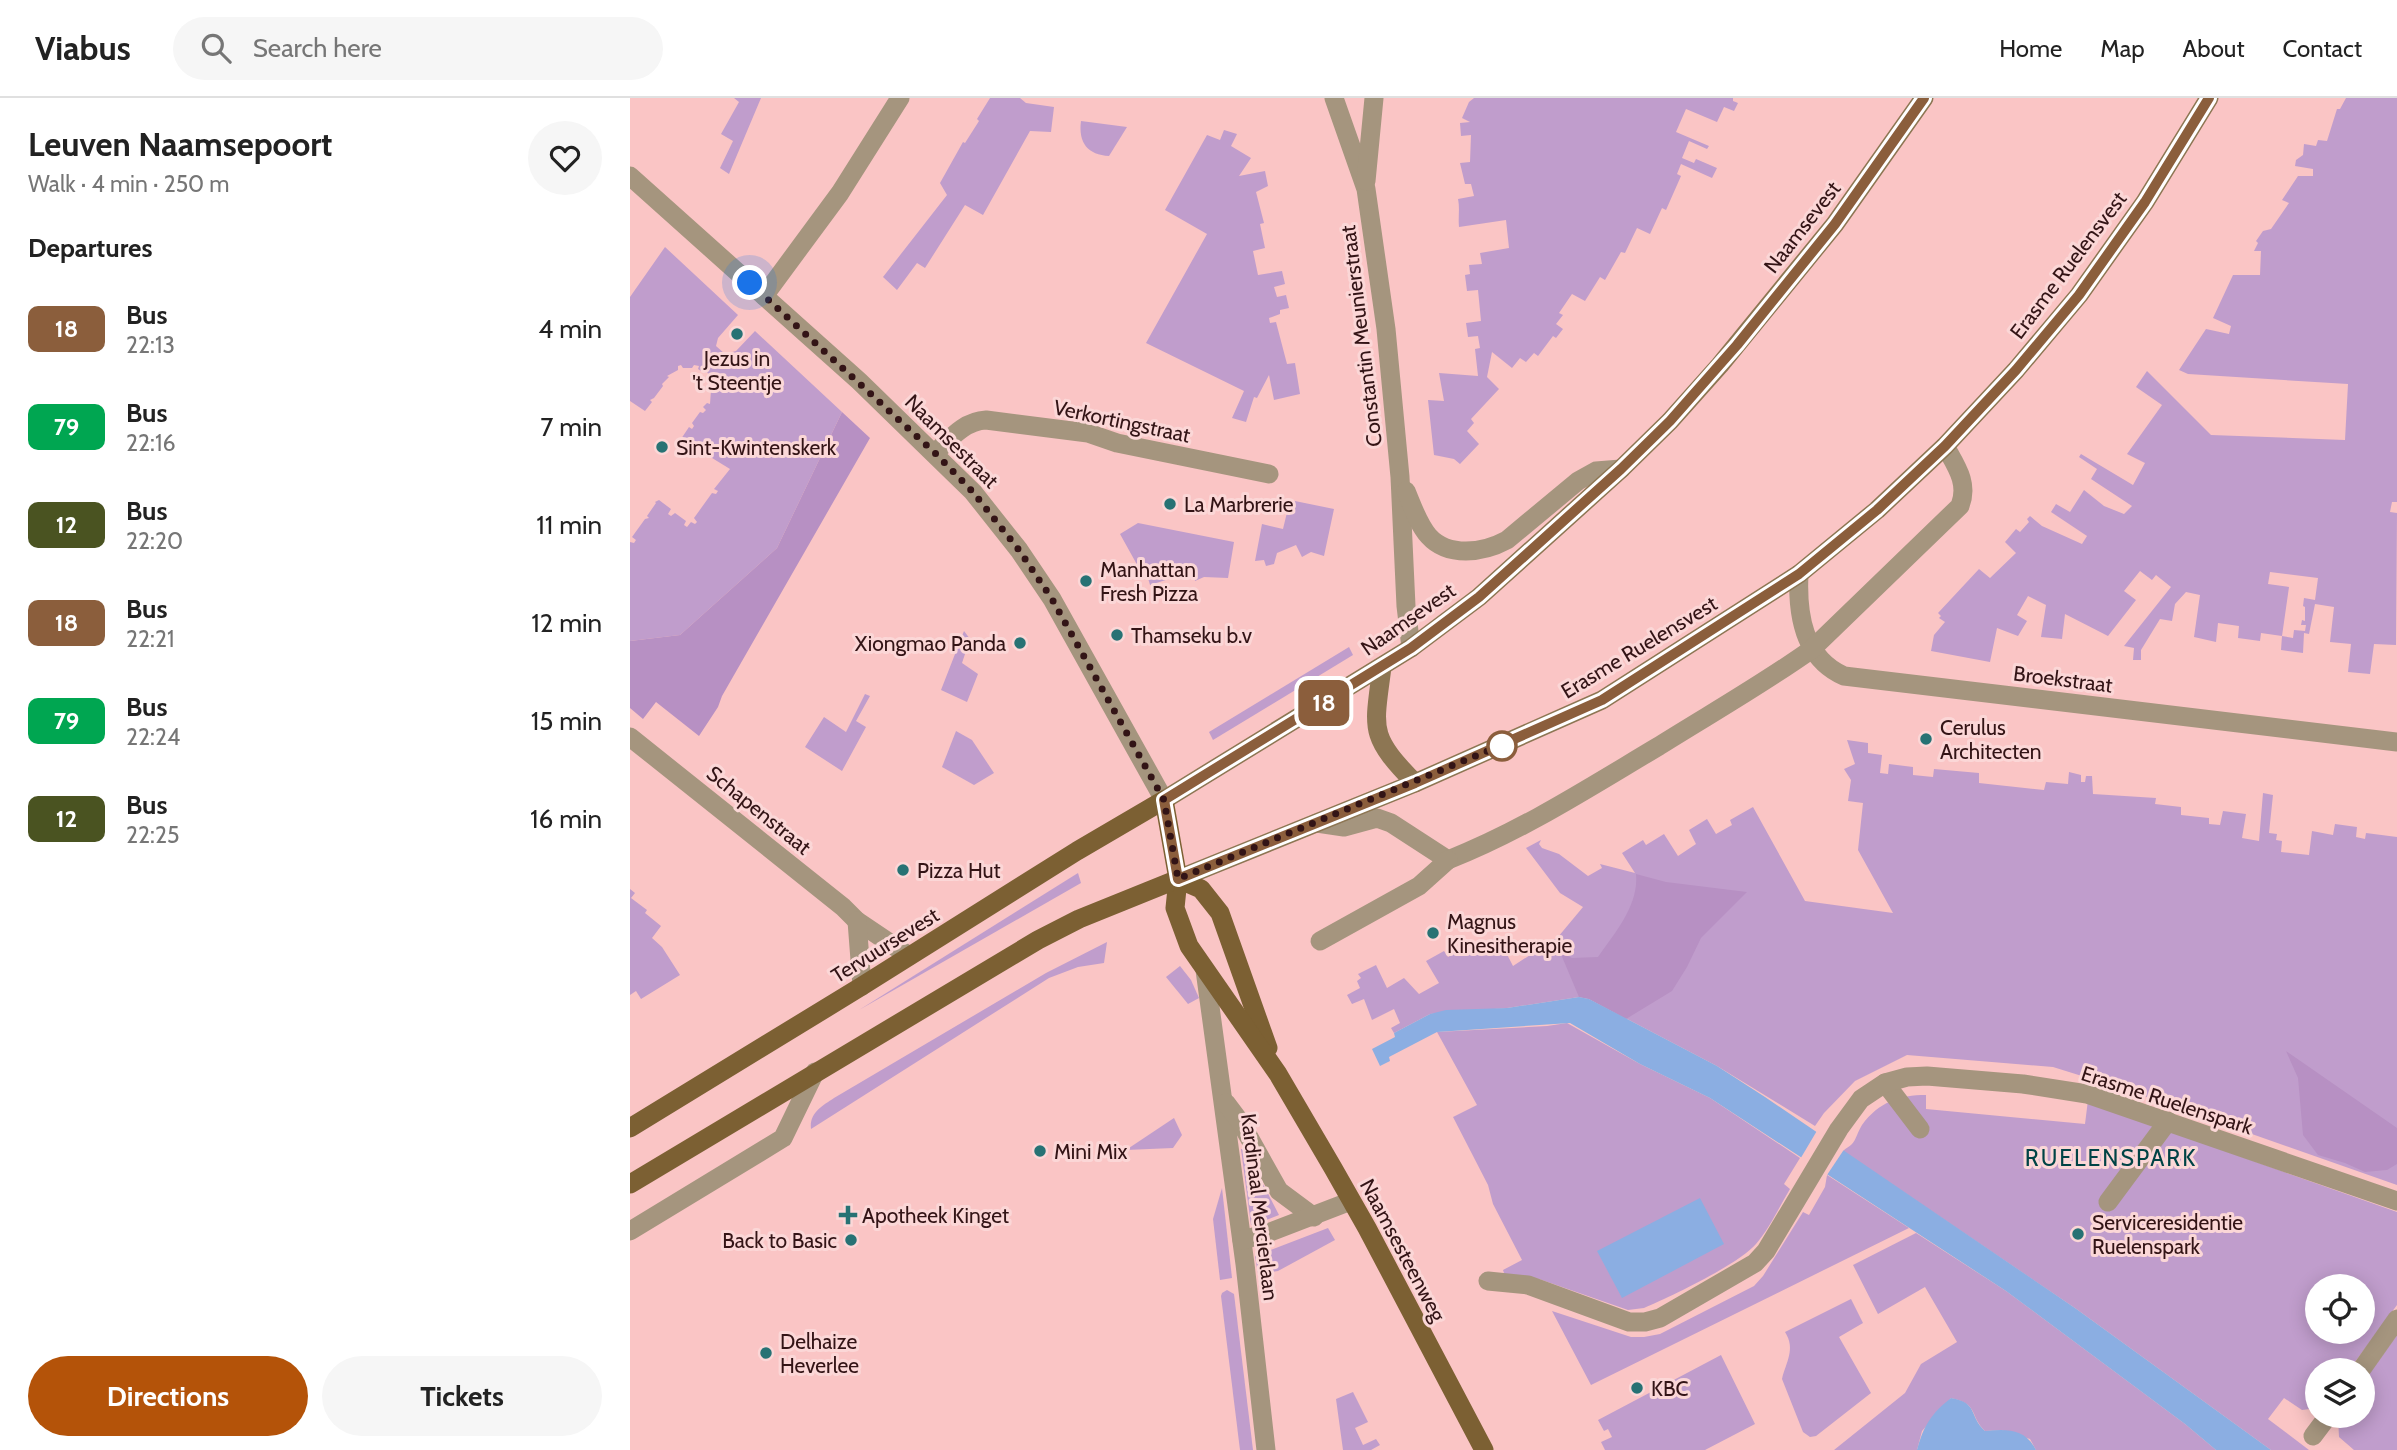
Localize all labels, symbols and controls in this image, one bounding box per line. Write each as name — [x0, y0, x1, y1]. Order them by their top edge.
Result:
search box — [173, 17, 663, 80]
text: Viabus — [35, 28, 131, 68]
icon: search — [197, 29, 235, 67]
text: Search here — [253, 32, 382, 64]
text: Home — [1999, 34, 2062, 63]
text: Map — [2100, 34, 2145, 63]
text: About — [2183, 34, 2245, 63]
text: Contact — [2283, 34, 2362, 63]
button: heart — [528, 121, 602, 195]
text: Leuven Naamsepoort — [28, 124, 332, 164]
text: Walk · 4 min · 250 m — [28, 170, 230, 198]
street label: Naamsevest — [1759, 176, 1845, 278]
street label: Erasme Ruelensvest — [2005, 187, 2131, 343]
street label: Constantin Meunierstraat — [1335, 224, 1387, 448]
text: Departures — [28, 232, 152, 264]
your location — [732, 265, 767, 300]
text: Bus — [126, 299, 167, 331]
text: 4 min — [538, 313, 602, 345]
text: 18 — [55, 314, 78, 343]
marker: Jezus in 't Steentje — [729, 326, 745, 342]
text: 22:13 — [126, 331, 175, 359]
place label: Jezus in 't Steentje — [692, 346, 782, 396]
street label: Naamsestraat — [900, 389, 1004, 493]
street label: Verkortingstraat — [1051, 394, 1193, 448]
text: Bus — [126, 397, 167, 429]
text: 7 min — [540, 411, 602, 443]
text: 79 — [54, 412, 79, 441]
text: 22:16 — [126, 429, 175, 457]
place label: Sint-Kwintenskerk — [676, 435, 837, 460]
marker: Sint-Kwintenskerk — [654, 439, 670, 455]
place label: La Marbrerie — [1184, 492, 1294, 517]
text: Bus — [126, 495, 167, 527]
marker: La Marbrerie — [1162, 496, 1178, 512]
text: 11 min — [536, 509, 602, 541]
text: 12 — [56, 510, 77, 539]
text: 22:20 — [126, 527, 183, 555]
place label: Manhattan Fresh Pizza — [1100, 557, 1198, 606]
marker: Manhattan Fresh Pizza — [1078, 573, 1094, 589]
street label: Naamsevest — [1356, 577, 1460, 661]
street label: Erasme Ruelensvest — [1556, 591, 1722, 703]
text: Bus — [126, 593, 167, 625]
text: 12 min — [531, 607, 602, 639]
text: 18 — [55, 608, 78, 637]
place label: Thamseku b.v — [1131, 623, 1253, 648]
text: 22:21 — [126, 625, 174, 653]
marker: Thamseku b.v — [1109, 627, 1125, 643]
place label: Xiongmao Panda — [855, 631, 1006, 656]
marker: Xiongmao Panda — [1012, 635, 1028, 651]
street label: Broekstraat — [2012, 661, 2114, 697]
line badge: 18 — [1292, 680, 1356, 726]
text: 18 — [1312, 688, 1336, 717]
text: Bus — [126, 691, 167, 723]
text: 15 min — [531, 705, 602, 737]
text: 79 — [54, 706, 79, 735]
place label: Cerulus Architecten — [1940, 715, 2041, 764]
text: 22:24 — [126, 723, 180, 751]
unlabelled marker — [1487, 731, 1517, 761]
marker: Cerulus Architecten — [1918, 731, 1934, 747]
street label: Schapenstraat — [702, 760, 816, 860]
text: Bus — [126, 789, 167, 821]
text: 16 min — [530, 803, 602, 835]
text: 12 — [56, 804, 77, 833]
text: 22:25 — [126, 821, 179, 849]
place label: Pizza Hut — [917, 858, 1001, 883]
marker: Pizza Hut — [895, 862, 911, 878]
street label: Tervuursevest — [827, 902, 943, 988]
place label: Magnus Kinesitherapie — [1447, 909, 1572, 958]
marker: Magnus Kinesitherapie — [1425, 925, 1441, 941]
street label: Erasme Ruelenspark — [2078, 1061, 2256, 1140]
street label: Kardinaal Mercierlaan — [1236, 1112, 1284, 1302]
place label: Mini Mix — [1054, 1139, 1128, 1164]
marker: Mini Mix — [1032, 1143, 1048, 1159]
district label: RUELENSPARK — [2025, 1144, 2197, 1172]
street label: Naamsesteenweg — [1355, 1175, 1451, 1326]
place label: Apotheek Kinget — [862, 1203, 1009, 1228]
marker: Apotheek Kinget — [840, 1207, 856, 1223]
place label: Serviceresidentie Ruelenspark — [2092, 1210, 2243, 1259]
marker: Serviceresidentie Ruelenspark — [2070, 1226, 2086, 1242]
place label: Back to Basic — [722, 1228, 837, 1253]
marker: Back to Basic — [843, 1232, 859, 1248]
map controls — [2305, 1274, 2375, 1428]
button: locate — [2305, 1274, 2375, 1344]
place label: Delhaize Heverlee — [780, 1329, 859, 1378]
marker: Delhaize Heverlee — [758, 1345, 774, 1361]
button: Directions — [28, 1356, 308, 1436]
button: Tickets — [322, 1356, 602, 1436]
button: layers — [2305, 1358, 2375, 1428]
place label: KBC — [1651, 1376, 1688, 1401]
marker: KBC — [1629, 1380, 1645, 1396]

